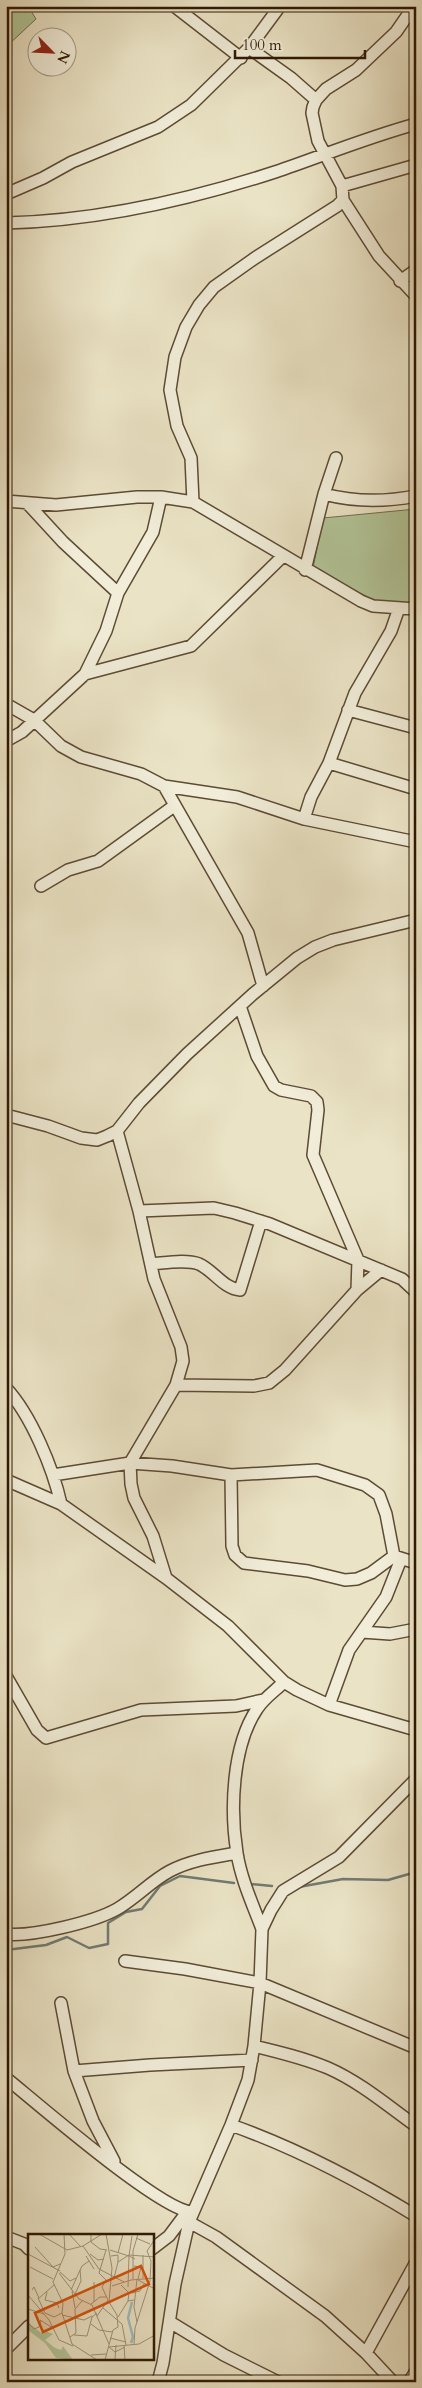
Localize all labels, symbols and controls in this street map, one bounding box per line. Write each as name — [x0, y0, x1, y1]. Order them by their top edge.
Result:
north arrow — [28, 28, 78, 78]
scale bar — [235, 28, 364, 60]
text: 100 m — [242, 35, 282, 55]
text: N — [52, 48, 75, 67]
inset map — [28, 2234, 154, 2360]

